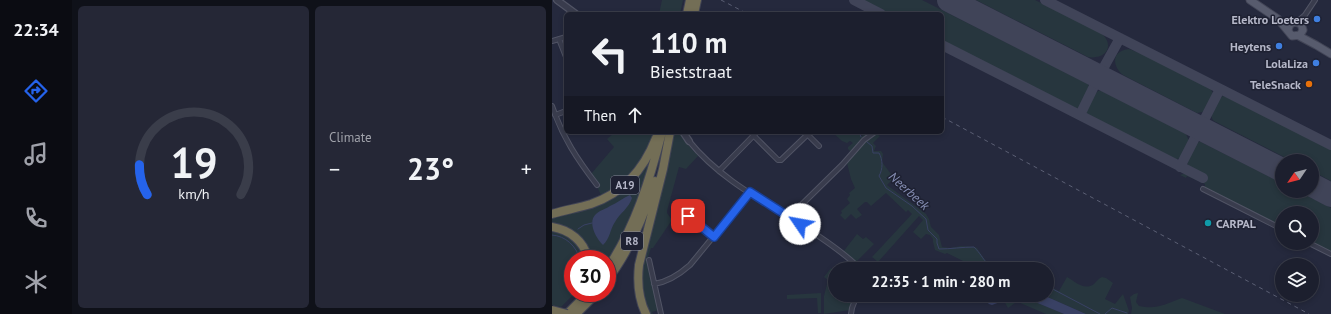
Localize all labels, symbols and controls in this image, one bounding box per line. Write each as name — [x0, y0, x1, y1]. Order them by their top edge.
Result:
place label: Elektro Loeters — [1232, 12, 1309, 27]
marker: Elektro Loeters — [1312, 14, 1322, 24]
text: 22:34 — [13, 18, 59, 41]
text: 110 m — [650, 24, 727, 61]
icon: left — [584, 28, 636, 80]
place label: Heytens — [1230, 39, 1271, 54]
marker: Heytens — [1274, 41, 1284, 51]
place label: LolaLiza — [1265, 56, 1308, 71]
marker: LolaLiza — [1311, 58, 1321, 68]
text: Bieststraat — [650, 60, 732, 83]
icon: directions — [22, 77, 50, 105]
place label: TeleSnack — [1250, 77, 1301, 92]
marker: TeleSnack — [1304, 79, 1314, 89]
icon: ahead — [624, 104, 646, 126]
text: Then — [584, 106, 616, 125]
text: Climate — [329, 129, 372, 146]
text: 19 — [170, 136, 217, 189]
icon: music — [22, 140, 50, 168]
text: 23° — [407, 149, 454, 188]
north arrow — [1275, 154, 1319, 198]
map controls — [1275, 154, 1319, 302]
text: − — [329, 155, 340, 183]
text: + — [521, 155, 532, 183]
water label: Neerbeek — [885, 168, 934, 215]
road number: A19 — [611, 176, 639, 194]
text: km/h — [178, 184, 209, 203]
pin — [671, 199, 705, 233]
position arrow — [779, 203, 821, 245]
icon: phone — [22, 204, 50, 232]
icon: arrive — [677, 205, 699, 227]
button: search — [1275, 206, 1319, 250]
place label: CARPAL — [1216, 216, 1257, 231]
marker: CARPAL — [1203, 218, 1213, 228]
road number: R8 — [621, 232, 643, 250]
speed limit sign: 30 — [564, 250, 616, 302]
button: layers — [1275, 258, 1319, 302]
icon: climate — [22, 268, 50, 296]
text: 22:35 · 1 min · 280 m — [872, 272, 1010, 291]

